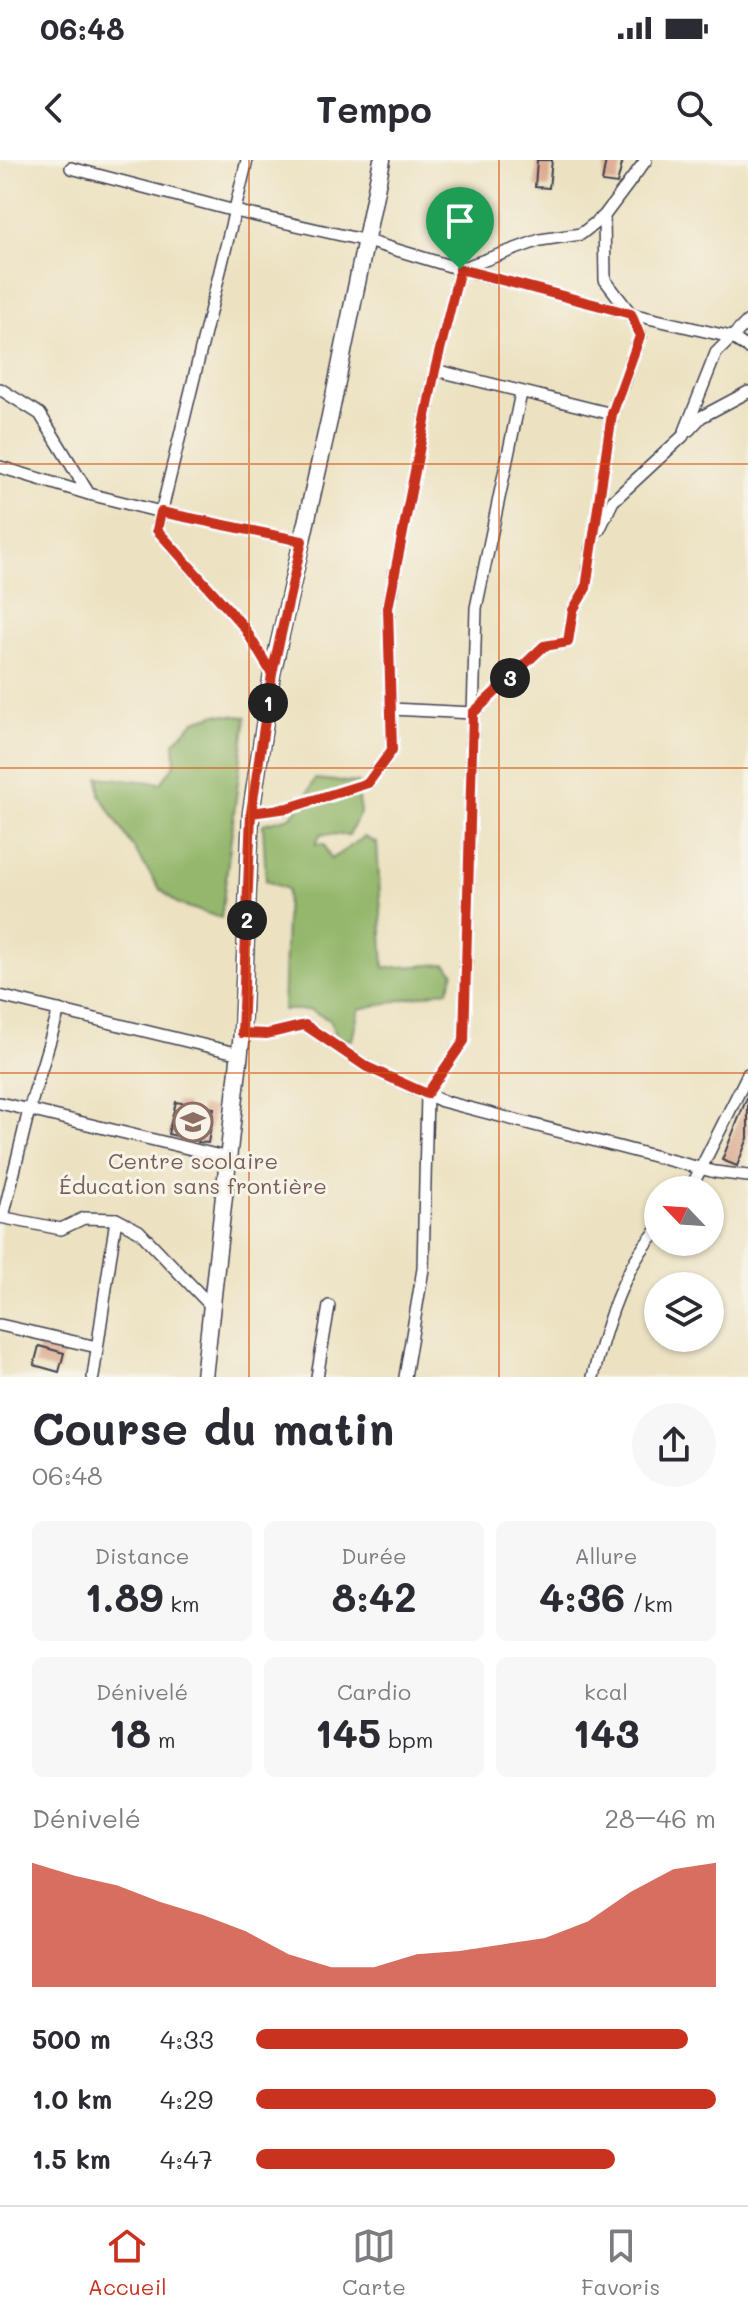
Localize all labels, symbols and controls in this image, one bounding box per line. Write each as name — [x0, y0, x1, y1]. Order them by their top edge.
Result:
text: 06:48 — [40, 8, 125, 48]
text: Tempo — [316, 85, 432, 132]
icon: back — [32, 86, 76, 130]
icon: search — [672, 86, 716, 130]
pin — [426, 187, 494, 269]
icon: arrive — [438, 199, 482, 243]
pin: 3 — [490, 658, 530, 698]
text: 3 — [503, 663, 517, 692]
pin: 1 — [248, 683, 288, 723]
text: 1 — [263, 688, 273, 717]
pin: 2 — [227, 900, 267, 940]
text: 2 — [241, 905, 253, 934]
school or university icon: Centre scolaire Éducation sans frontière — [172, 1101, 214, 1143]
place label: Centre scolaire Éducation sans frontière — [59, 1146, 327, 1200]
north arrow — [644, 1176, 724, 1256]
map controls — [644, 1176, 724, 1352]
button: layers — [644, 1272, 724, 1352]
text: Course du matin — [32, 1399, 394, 1456]
button: share — [632, 1403, 716, 1487]
text: 06:48 — [32, 1458, 103, 1492]
text: Distance — [95, 1541, 189, 1570]
text: Durée — [341, 1541, 407, 1570]
text: Allure — [575, 1541, 637, 1570]
text: 1.89 — [84, 1570, 163, 1622]
text: 8:42 — [331, 1570, 417, 1622]
text: 4:36 — [539, 1570, 625, 1622]
text: km — [163, 1589, 200, 1618]
text: /km — [625, 1589, 673, 1618]
text: Dénivelé — [96, 1677, 188, 1706]
text: Cardio — [337, 1677, 411, 1706]
text: kcal — [584, 1677, 628, 1706]
text: 18 — [108, 1706, 151, 1758]
text: 145 — [315, 1706, 381, 1758]
text: 143 — [572, 1706, 640, 1758]
text: m — [151, 1725, 176, 1754]
text: bpm — [381, 1725, 433, 1754]
text: Dénivelé — [32, 1801, 141, 1835]
text: 28–46 m — [604, 1801, 716, 1835]
text: 500 m — [32, 2022, 111, 2056]
text: 4:33 — [160, 2022, 214, 2056]
text: 1.0 km — [32, 2082, 112, 2116]
text: 4:29 — [160, 2082, 213, 2116]
text: 1.5 km — [32, 2142, 111, 2176]
text: 4:47 — [160, 2142, 213, 2176]
tab: Accueil — [88, 2224, 167, 2301]
tab: Carte — [342, 2224, 406, 2301]
tab: Favoris — [581, 2224, 660, 2301]

